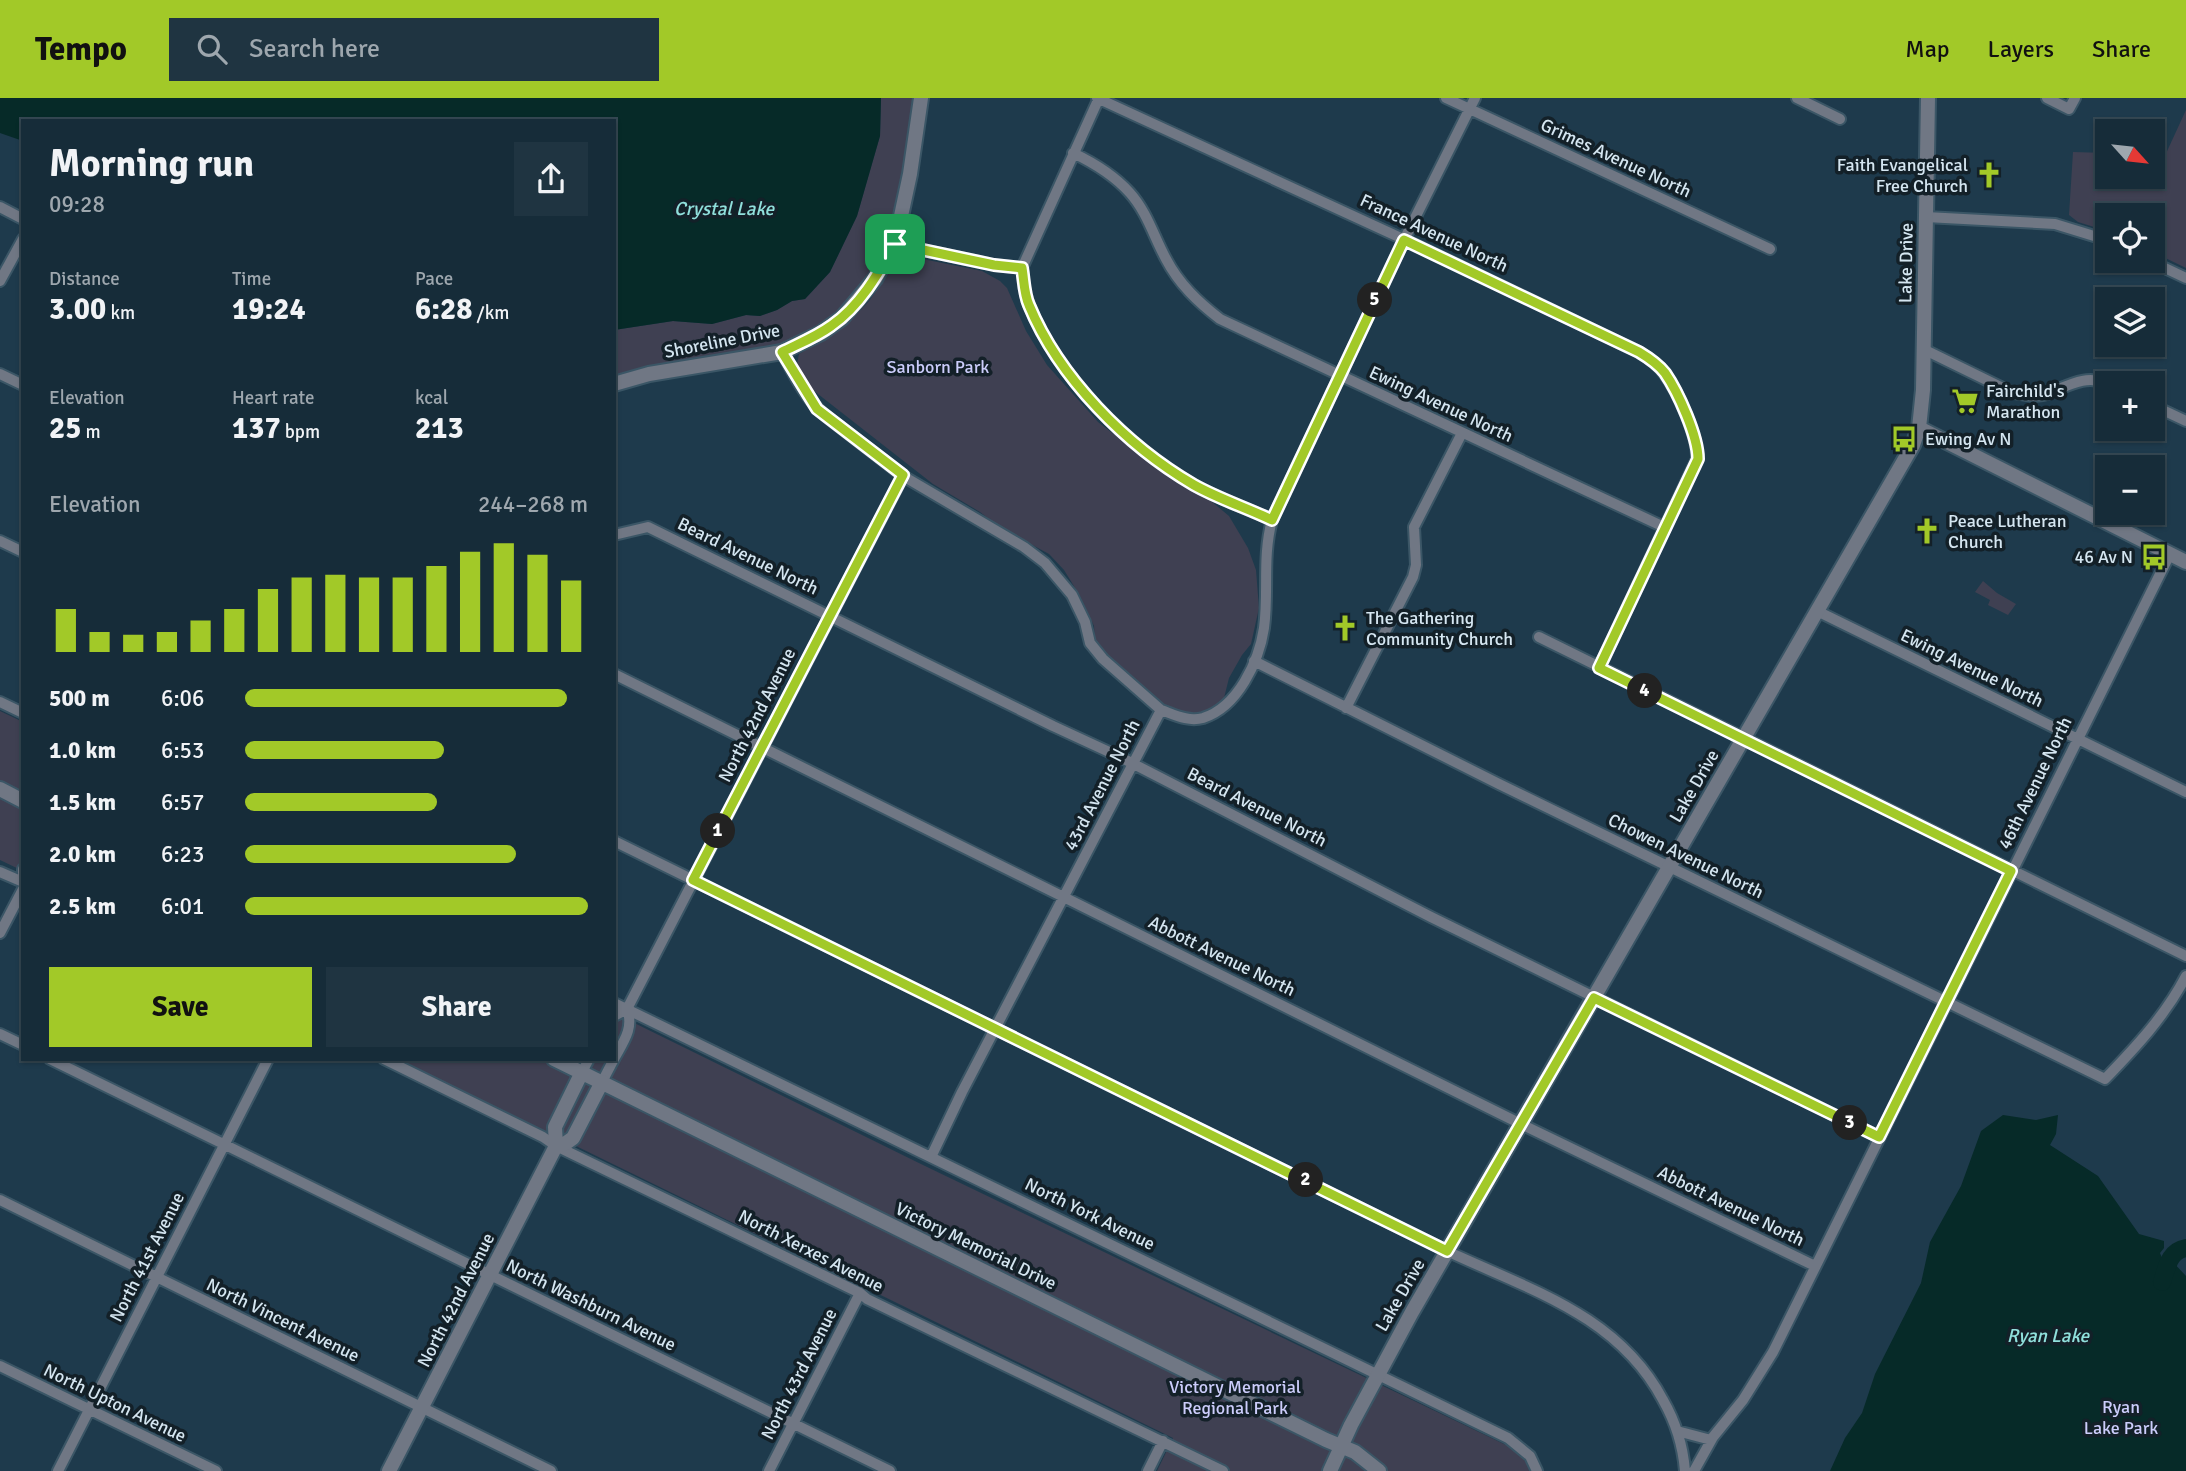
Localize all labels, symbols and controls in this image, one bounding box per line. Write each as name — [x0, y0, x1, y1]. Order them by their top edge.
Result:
search box — [169, 18, 659, 81]
text: Tempo — [35, 29, 127, 70]
icon: search — [193, 30, 231, 68]
text: Search here — [249, 33, 380, 65]
text: Map — [1905, 34, 1950, 64]
text: Layers — [1988, 34, 2054, 64]
text: Share — [2092, 34, 2151, 64]
street label: Grimes Avenue North — [1537, 113, 1695, 203]
north arrow — [2095, 119, 2165, 189]
map controls — [2095, 119, 2165, 525]
text: Morning run — [49, 140, 254, 187]
button: share — [514, 142, 588, 216]
place label: Faith Evangelical Free Church — [1837, 154, 1968, 197]
church icon: Faith Evangelical Free Church — [1974, 160, 2004, 190]
street label: France Avenue North — [1357, 189, 1511, 277]
text: 09:28 — [49, 190, 105, 219]
water label: Crystal Lake — [674, 197, 776, 221]
button: locate — [2095, 203, 2165, 273]
pin — [865, 214, 925, 274]
street label: Lake Drive — [1894, 223, 1918, 303]
icon: arrive — [876, 225, 914, 263]
text: Distance — [49, 267, 120, 291]
text: Time — [232, 267, 271, 291]
text: Pace — [415, 267, 453, 291]
pin: 5 — [1358, 282, 1392, 318]
text: 5 — [1369, 287, 1380, 311]
button: layers — [2095, 287, 2165, 357]
text: 3.00 — [49, 291, 106, 328]
text: 19:24 — [232, 291, 306, 328]
text: 6:28 — [415, 291, 472, 328]
text: km — [106, 301, 135, 325]
text: /km — [472, 301, 509, 325]
street label: Shoreline Drive — [662, 319, 782, 363]
park label: Sanborn Park — [887, 356, 989, 378]
street label: Ewing Avenue North — [1366, 361, 1516, 447]
button: + — [2095, 371, 2165, 441]
place label: Fairchild's Marathon — [1986, 380, 2065, 423]
text: Elevation — [49, 386, 125, 410]
text: Heart rate — [232, 386, 314, 410]
text: kcal — [415, 386, 448, 410]
supermarket icon: Fairchild's Marathon — [1950, 386, 1980, 416]
text: 25 — [49, 410, 81, 447]
text: 137 — [232, 410, 281, 447]
text: 213 — [415, 410, 464, 447]
text: m — [81, 420, 101, 444]
text: bpm — [281, 420, 320, 444]
bus stop icon: Ewing Av N — [1889, 424, 1919, 454]
place label: Ewing Av N — [1925, 428, 2011, 450]
button: − — [2095, 455, 2165, 525]
text: Elevation — [49, 490, 141, 519]
text: 244–268 m — [478, 490, 588, 519]
place label: Peace Lutheran Church — [1948, 510, 2066, 553]
street label: Beard Avenue North — [674, 512, 822, 600]
church icon: Peace Lutheran Church — [1912, 516, 1942, 546]
bus stop icon: 46 Av N — [2139, 542, 2169, 572]
place label: 46 Av N — [2074, 546, 2133, 568]
place label: The Gathering Community Church — [1366, 607, 1513, 650]
church icon: The Gathering Community Church — [1330, 613, 1360, 643]
street label: Ewing Avenue North — [1897, 624, 2047, 712]
street label: North 42nd Avenue — [714, 644, 800, 786]
pin: 4 — [1628, 674, 1662, 708]
text: 4 — [1639, 678, 1650, 702]
text: 500 m — [49, 684, 110, 713]
text: 6:06 — [161, 684, 204, 713]
street label: 46th Avenue North — [1993, 713, 2077, 853]
street label: 43rd Avenue North — [1059, 716, 1145, 854]
text: 1.0 km — [49, 736, 116, 765]
text: 6:53 — [161, 736, 204, 765]
street label: Lake Drive — [1664, 746, 1724, 826]
street label: Beard Avenue North — [1183, 762, 1331, 852]
text: 1.5 km — [49, 788, 116, 817]
text: 6:57 — [161, 788, 204, 817]
street label: Chowen Avenue North — [1605, 809, 1767, 903]
pin: 1 — [700, 814, 736, 848]
text: 1 — [712, 818, 723, 842]
text: 2.0 km — [49, 840, 116, 869]
text: 6:23 — [161, 840, 204, 869]
text: 2.5 km — [49, 892, 116, 921]
text: 6:01 — [161, 892, 204, 921]
street label: Abbott Avenue North — [1145, 911, 1299, 1001]
button: Save — [49, 967, 312, 1047]
button: Share — [326, 967, 588, 1047]
pin: 3 — [1832, 1105, 1868, 1140]
text: 3 — [1844, 1110, 1855, 1134]
street label: Abbott Avenue North — [1654, 1161, 1808, 1251]
pin: 2 — [1288, 1162, 1324, 1198]
text: 2 — [1300, 1167, 1311, 1191]
street label: North York Avenue — [1021, 1173, 1159, 1255]
street label: North 41st Avenue — [105, 1189, 189, 1325]
street label: Victory Memorial Drive — [892, 1197, 1060, 1295]
street label: North Xerxes Avenue — [735, 1205, 887, 1297]
street label: North 42nd Avenue — [413, 1229, 499, 1371]
street label: North Washburn Avenue — [503, 1254, 679, 1356]
street label: Lake Drive — [1370, 1255, 1430, 1335]
street label: North Vincent Avenue — [203, 1273, 363, 1367]
street label: North 43rd Avenue — [756, 1305, 842, 1443]
water label: Ryan Lake — [2007, 1324, 2091, 1348]
street label: North Upton Avenue — [40, 1359, 190, 1447]
park label: Victory Memorial Regional Park — [1169, 1376, 1301, 1419]
park label: Ryan Lake Park — [2084, 1396, 2158, 1439]

